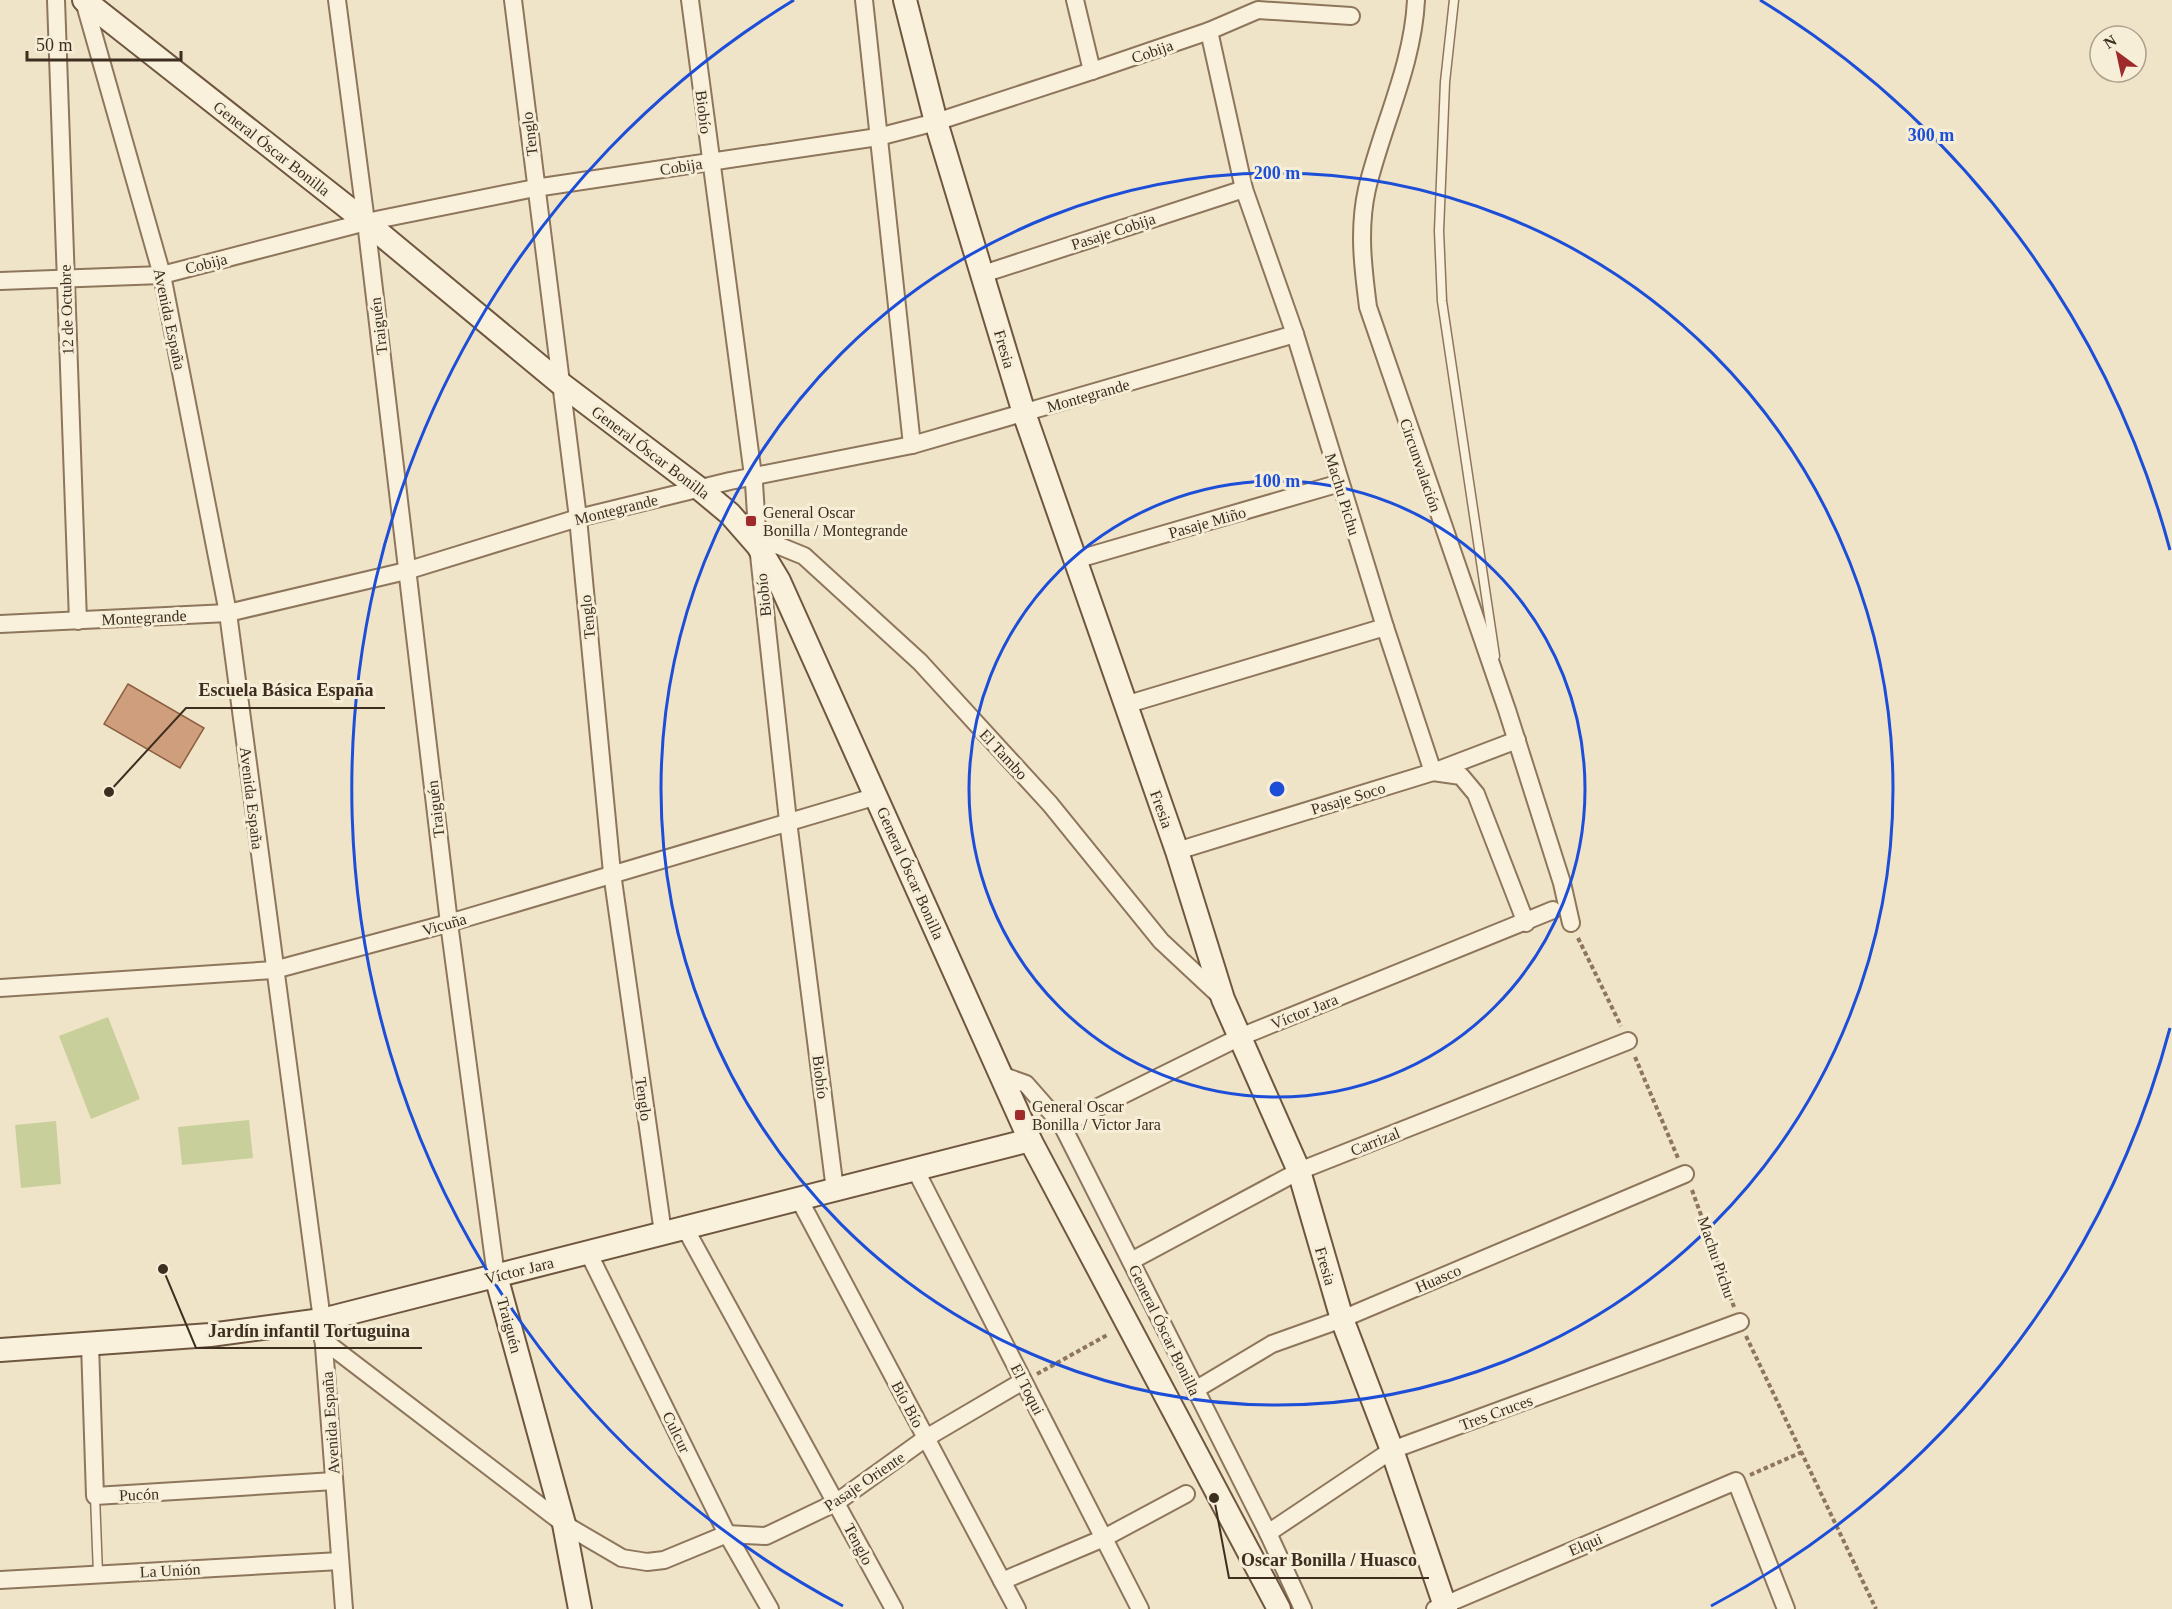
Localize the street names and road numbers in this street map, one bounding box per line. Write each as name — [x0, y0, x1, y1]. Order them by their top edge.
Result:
street label: Cobija — [1129, 36, 1175, 67]
street label: Biobío — [692, 89, 715, 135]
street label: General Óscar Bonilla — [210, 97, 334, 199]
street label: Tenglo — [518, 111, 542, 157]
street label: Cobija — [659, 155, 704, 179]
street label: Pasaje Cobija — [1069, 210, 1158, 254]
street label: Cobija — [183, 250, 229, 278]
street label: 12 de Octubre — [56, 264, 77, 356]
street label: Avenida España — [149, 267, 189, 372]
street label: Traiguén — [367, 296, 391, 355]
street label: Fresia — [991, 328, 1018, 370]
street label: Montegrande — [1045, 376, 1132, 416]
street label: General Óscar Bonilla — [588, 402, 714, 502]
street label: Circunvalación — [1397, 416, 1444, 514]
street label: Machu Pichu — [1322, 451, 1363, 537]
street label: Montegrande — [573, 491, 660, 529]
street label: Pasaje Miño — [1167, 503, 1248, 543]
street label: Biobío — [753, 572, 774, 617]
street label: Tenglo — [577, 594, 599, 640]
street label: Montegrande — [101, 607, 187, 629]
street label: El Tambo — [976, 726, 1031, 783]
street label: Avenida España — [236, 746, 266, 850]
street label: Traiguén — [424, 779, 448, 838]
street label: Pasaje Soco — [1309, 779, 1388, 819]
street label: Fresia — [1147, 788, 1176, 830]
street label: General Óscar Bonilla — [874, 804, 948, 942]
street label: Vicuña — [420, 910, 468, 939]
street label: Víctor Jara — [1268, 990, 1340, 1033]
street label: Biobío — [809, 1054, 832, 1100]
street label: Tenglo — [631, 1076, 655, 1122]
street label: Carrizal — [1348, 1124, 1403, 1159]
street label: Machu Pichu — [1695, 1214, 1738, 1300]
street label: Fresia — [1312, 1245, 1339, 1287]
street label: Víctor Jara — [483, 1254, 555, 1287]
street label: Huasco — [1413, 1261, 1464, 1296]
street label: General Óscar Bonilla — [1126, 1262, 1204, 1398]
street label: Traiguén — [493, 1295, 525, 1355]
street label: El Toqui — [1007, 1361, 1048, 1419]
street label: Avenida España — [318, 1371, 344, 1475]
street label: Bío Bío — [888, 1378, 927, 1430]
street label: Tres Cruces — [1457, 1391, 1535, 1434]
street label: Culcur — [659, 1409, 694, 1456]
street label: Pasaje Oriente — [821, 1448, 908, 1515]
street label: Pucón — [119, 1485, 159, 1504]
street label: Tenglo — [840, 1521, 876, 1568]
street label: Elqui — [1566, 1530, 1605, 1560]
street label: La Unión — [139, 1560, 201, 1581]

